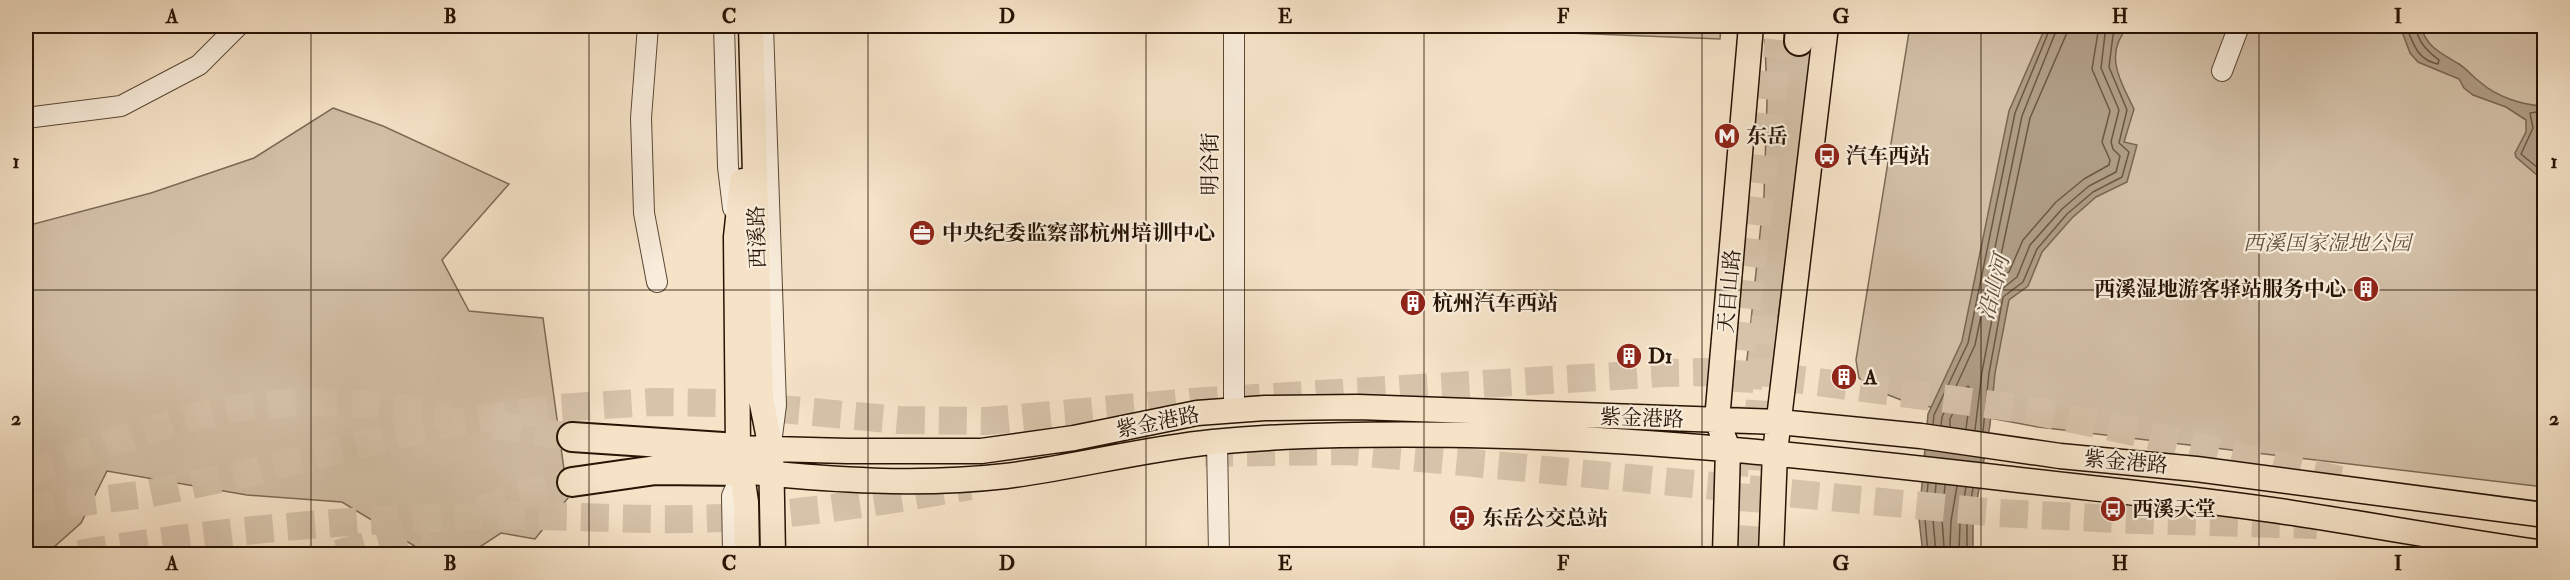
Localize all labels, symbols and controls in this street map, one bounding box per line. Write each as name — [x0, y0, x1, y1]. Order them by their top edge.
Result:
text: A — [165, 4, 179, 29]
text: B — [443, 4, 457, 29]
text: C — [722, 4, 736, 29]
text: D — [999, 4, 1015, 29]
text: E — [1278, 4, 1293, 29]
text: F — [1557, 4, 1570, 29]
text: G — [1833, 4, 1850, 29]
text: H — [2112, 4, 2128, 29]
text: I — [2394, 4, 2402, 29]
metro station icon: 东岳 — [1712, 121, 1742, 151]
place label: 东岳 — [1746, 123, 1788, 150]
street label: 明谷街 — [1197, 133, 1224, 196]
bus stop icon: 汽车西站 — [1812, 141, 1842, 171]
place label: 汽车西站 — [1846, 143, 1930, 170]
text: 1 — [12, 149, 20, 174]
text: 1 — [2550, 149, 2558, 174]
street label: 西溪路 — [743, 205, 772, 269]
office icon: 中央纪委监察部杭州培训中心 — [907, 218, 937, 248]
place label: 中央纪委监察部杭州培训中心 — [942, 220, 1215, 247]
park label: 西溪国家湿地公园 — [2243, 230, 2414, 257]
street label: 天目山路 — [1712, 248, 1747, 334]
water label: 沿山河 — [1972, 248, 2017, 323]
building icon: 西溪湿地游客驿站服务中心 — [2351, 274, 2381, 304]
place label: 西溪湿地游客驿站服务中心 — [2094, 276, 2346, 303]
building icon: 杭州汽车西站 — [1398, 288, 1428, 318]
place label: 杭州汽车西站 — [1432, 290, 1558, 317]
building icon: D1 — [1614, 341, 1644, 371]
place label: D1 — [1648, 343, 1673, 370]
building icon: A — [1829, 362, 1859, 392]
place label: A — [1863, 364, 1878, 391]
street label: 紫金港路 — [1114, 401, 1202, 444]
street label: 紫金港路 — [1600, 404, 1684, 433]
text: 2 — [11, 406, 21, 431]
text: 2 — [2549, 406, 2559, 431]
street label: 紫金港路 — [2083, 445, 2169, 480]
bus stop icon: 西溪天堂 — [2098, 494, 2128, 524]
place label: 西溪天堂 — [2132, 496, 2216, 523]
bus stop icon: 东岳公交总站 — [1447, 503, 1477, 533]
place label: 东岳公交总站 — [1482, 505, 1608, 532]
text: A — [165, 551, 179, 576]
text: B — [443, 551, 457, 576]
text: C — [722, 551, 736, 576]
text: D — [999, 551, 1015, 576]
text: E — [1278, 551, 1293, 576]
text: F — [1557, 551, 1570, 576]
text: G — [1833, 551, 1850, 576]
text: H — [2112, 551, 2128, 576]
text: I — [2394, 551, 2402, 576]

